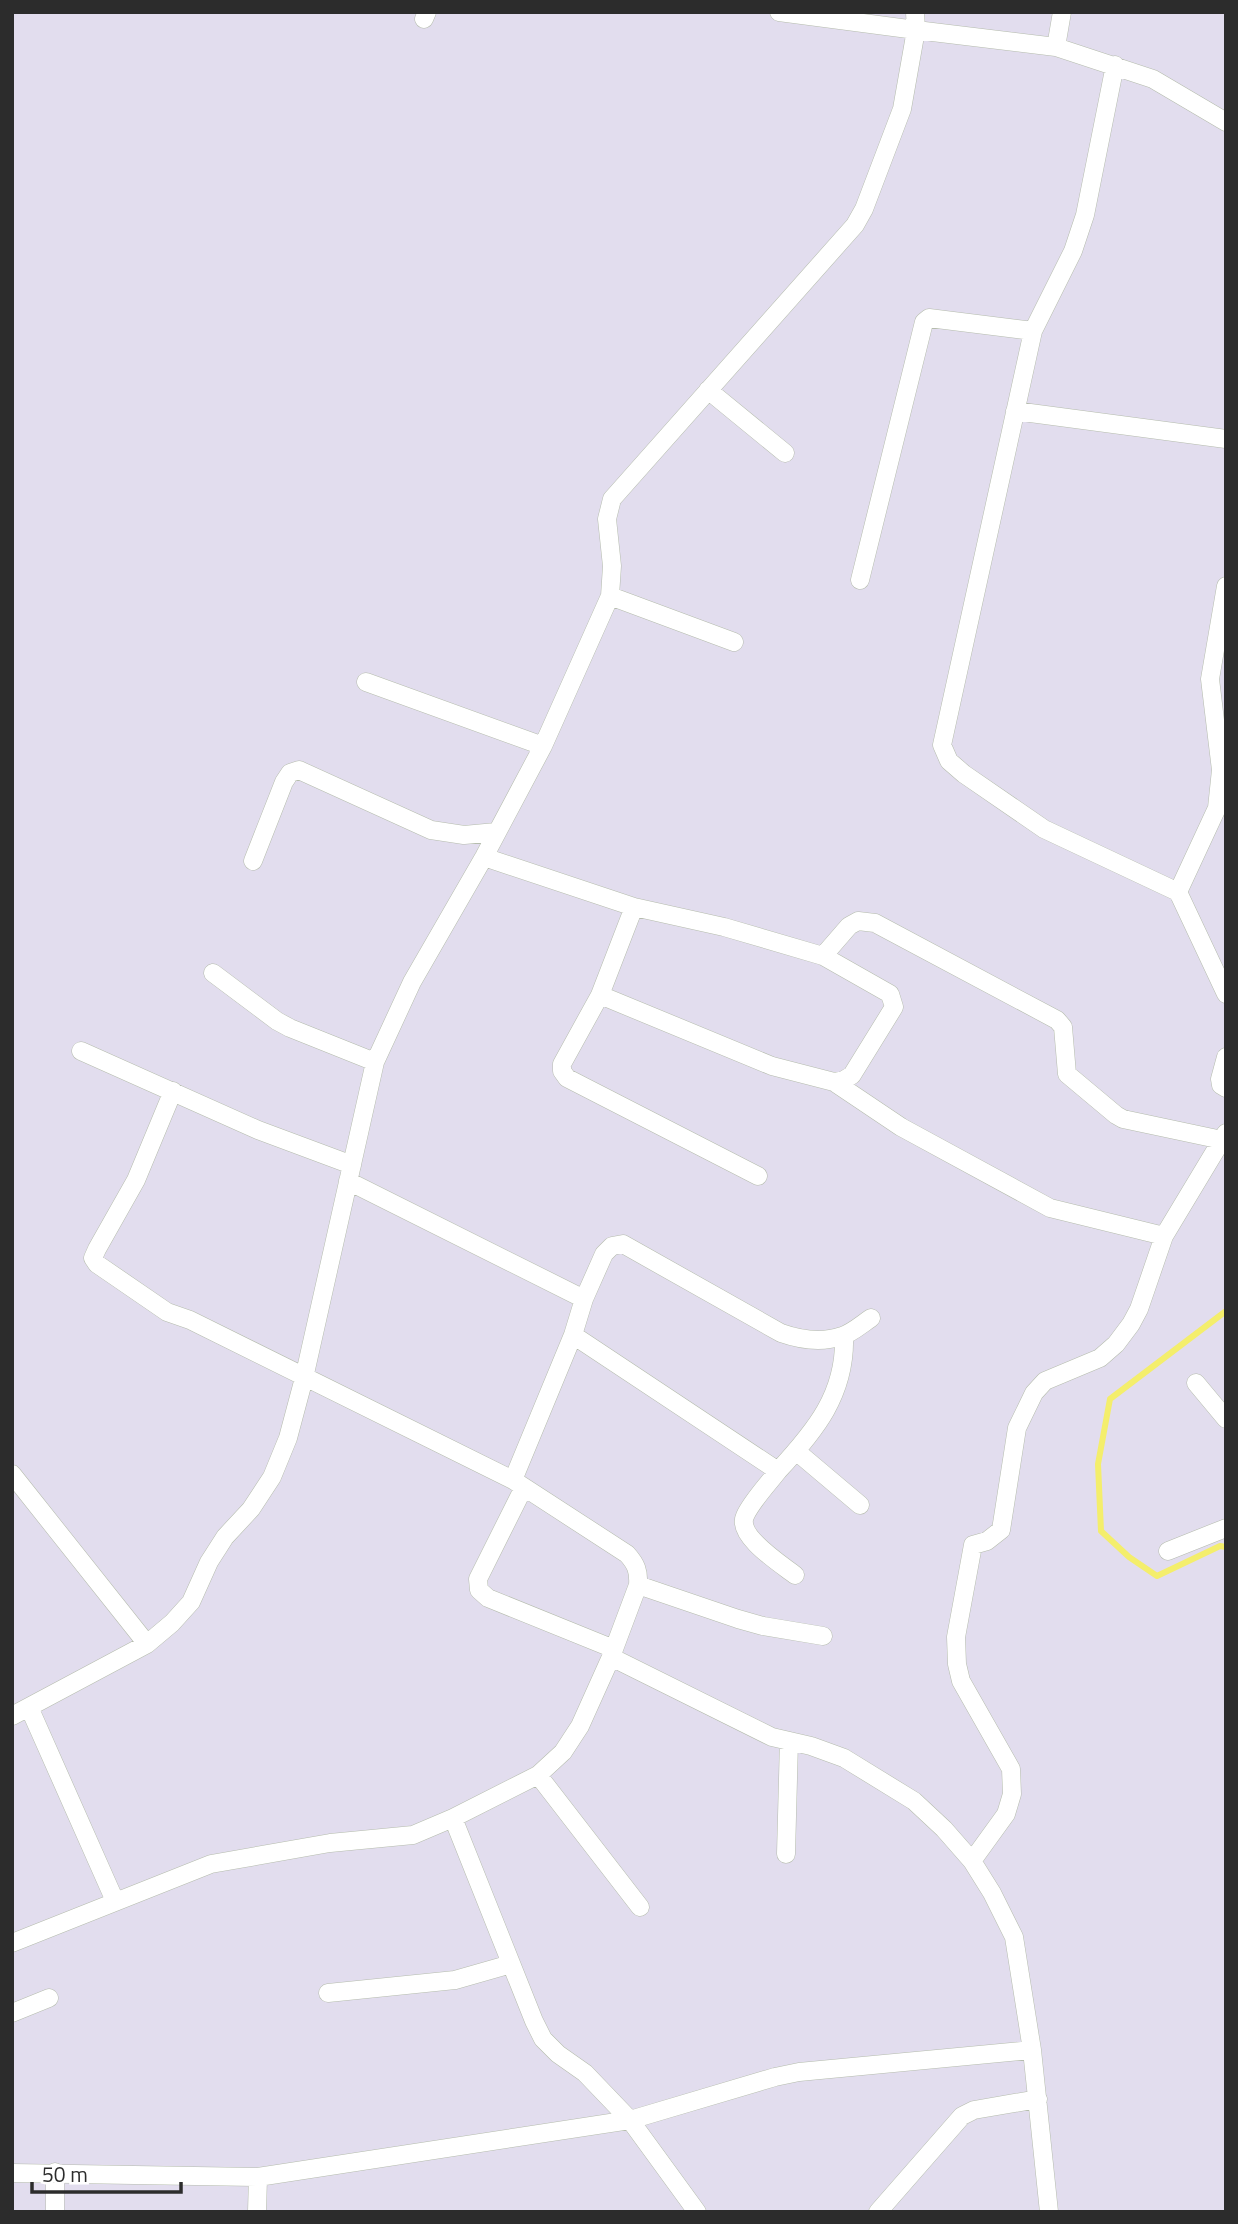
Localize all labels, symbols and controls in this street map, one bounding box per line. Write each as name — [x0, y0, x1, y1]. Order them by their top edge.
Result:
scale bar — [32, 2150, 180, 2194]
text: 50 m — [42, 2158, 88, 2190]

